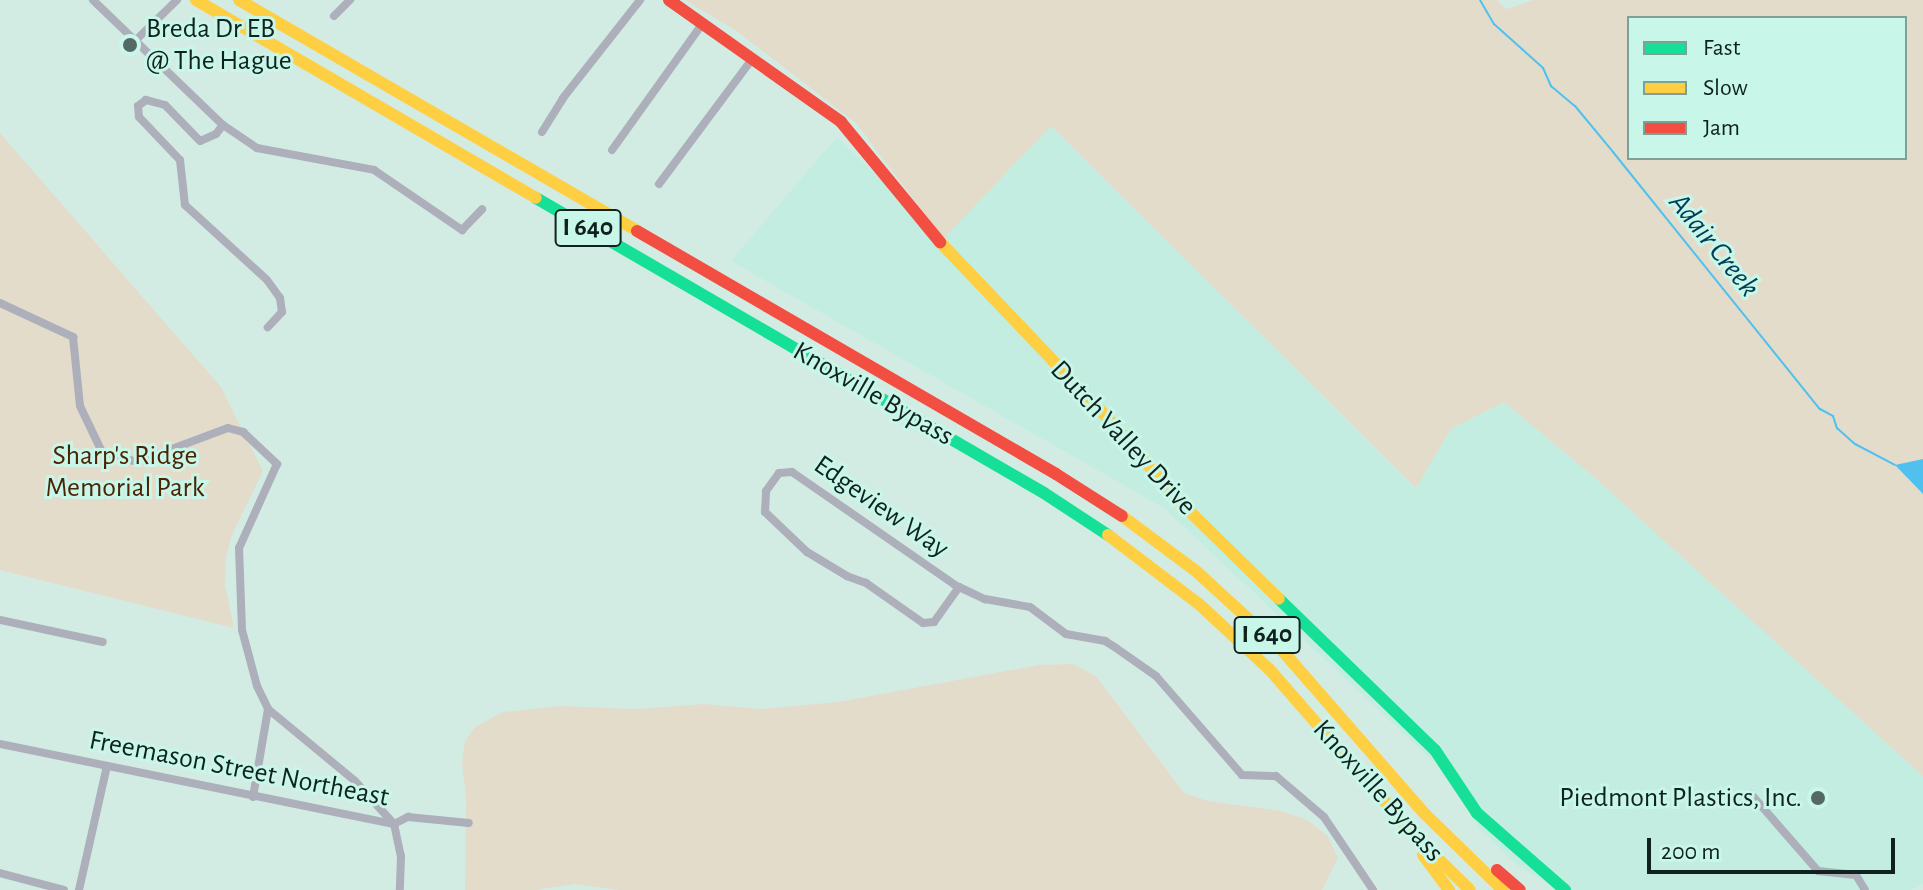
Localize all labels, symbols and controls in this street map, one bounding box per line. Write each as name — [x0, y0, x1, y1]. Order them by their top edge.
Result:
place label: Breda Dr EB @ The Hague — [146, 12, 292, 78]
legend — [1627, 16, 1907, 160]
marker: Breda Dr EB @ The Hague — [121, 36, 139, 54]
text: Fast — [1703, 36, 1740, 60]
text: Slow — [1703, 76, 1748, 100]
text: Jam — [1703, 116, 1740, 140]
water label: Adair Creek — [1661, 186, 1767, 304]
road number: I 640 — [554, 206, 622, 250]
street label: Knoxville Bypass — [787, 334, 959, 454]
street label: Dutch Valley Drive — [1043, 354, 1203, 522]
park label: Sharp's Ridge Memorial Park — [46, 439, 204, 505]
street label: Edgeview Way — [807, 448, 955, 566]
road number: I 640 — [1233, 613, 1301, 657]
street label: Knoxville Bypass — [1305, 713, 1451, 869]
street label: Freemason Street Northeast — [86, 723, 392, 815]
place label: Piedmont Plastics, Inc. — [1559, 781, 1802, 815]
marker: Piedmont Plastics, Inc. — [1809, 789, 1827, 807]
scale bar — [1651, 822, 1899, 872]
text: 200 m — [1661, 840, 1720, 864]

